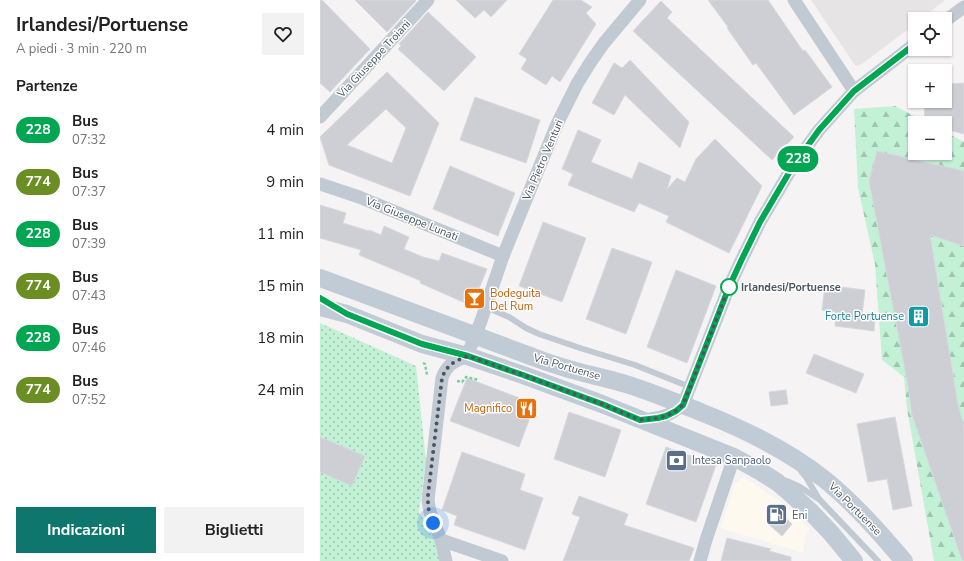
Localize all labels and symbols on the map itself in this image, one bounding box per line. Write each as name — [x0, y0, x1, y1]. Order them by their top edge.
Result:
street label: Via Giuseppe Troiani — [333, 17, 414, 102]
street label: Via Pietro Venturi — [519, 117, 567, 204]
line badge: 228 — [775, 146, 821, 172]
street label: Via Giuseppe Lunati — [363, 193, 461, 244]
marker: Irlandesi/Portuense — [720, 278, 738, 296]
place label: Irlandesi/Portuense — [741, 280, 841, 295]
bar icon: Bodeguita Del Rum — [461, 286, 487, 312]
place label: Bodeguita Del Rum — [490, 286, 541, 314]
building icon: Forte Portuense — [906, 303, 932, 329]
place label: Forte Portuense — [825, 309, 904, 324]
street label: Via Portuense — [531, 350, 602, 384]
restaurant icon: Magnifico — [514, 395, 540, 421]
place label: Magnifico — [464, 401, 512, 416]
bank icon: Intesa Sanpaolo — [664, 447, 690, 473]
place label: Intesa Sanpaolo — [692, 453, 771, 468]
street label: Via Portuense — [825, 479, 885, 539]
fuel station icon: Eni — [764, 502, 790, 528]
place label: Eni — [792, 508, 807, 523]
your location — [423, 513, 443, 533]

